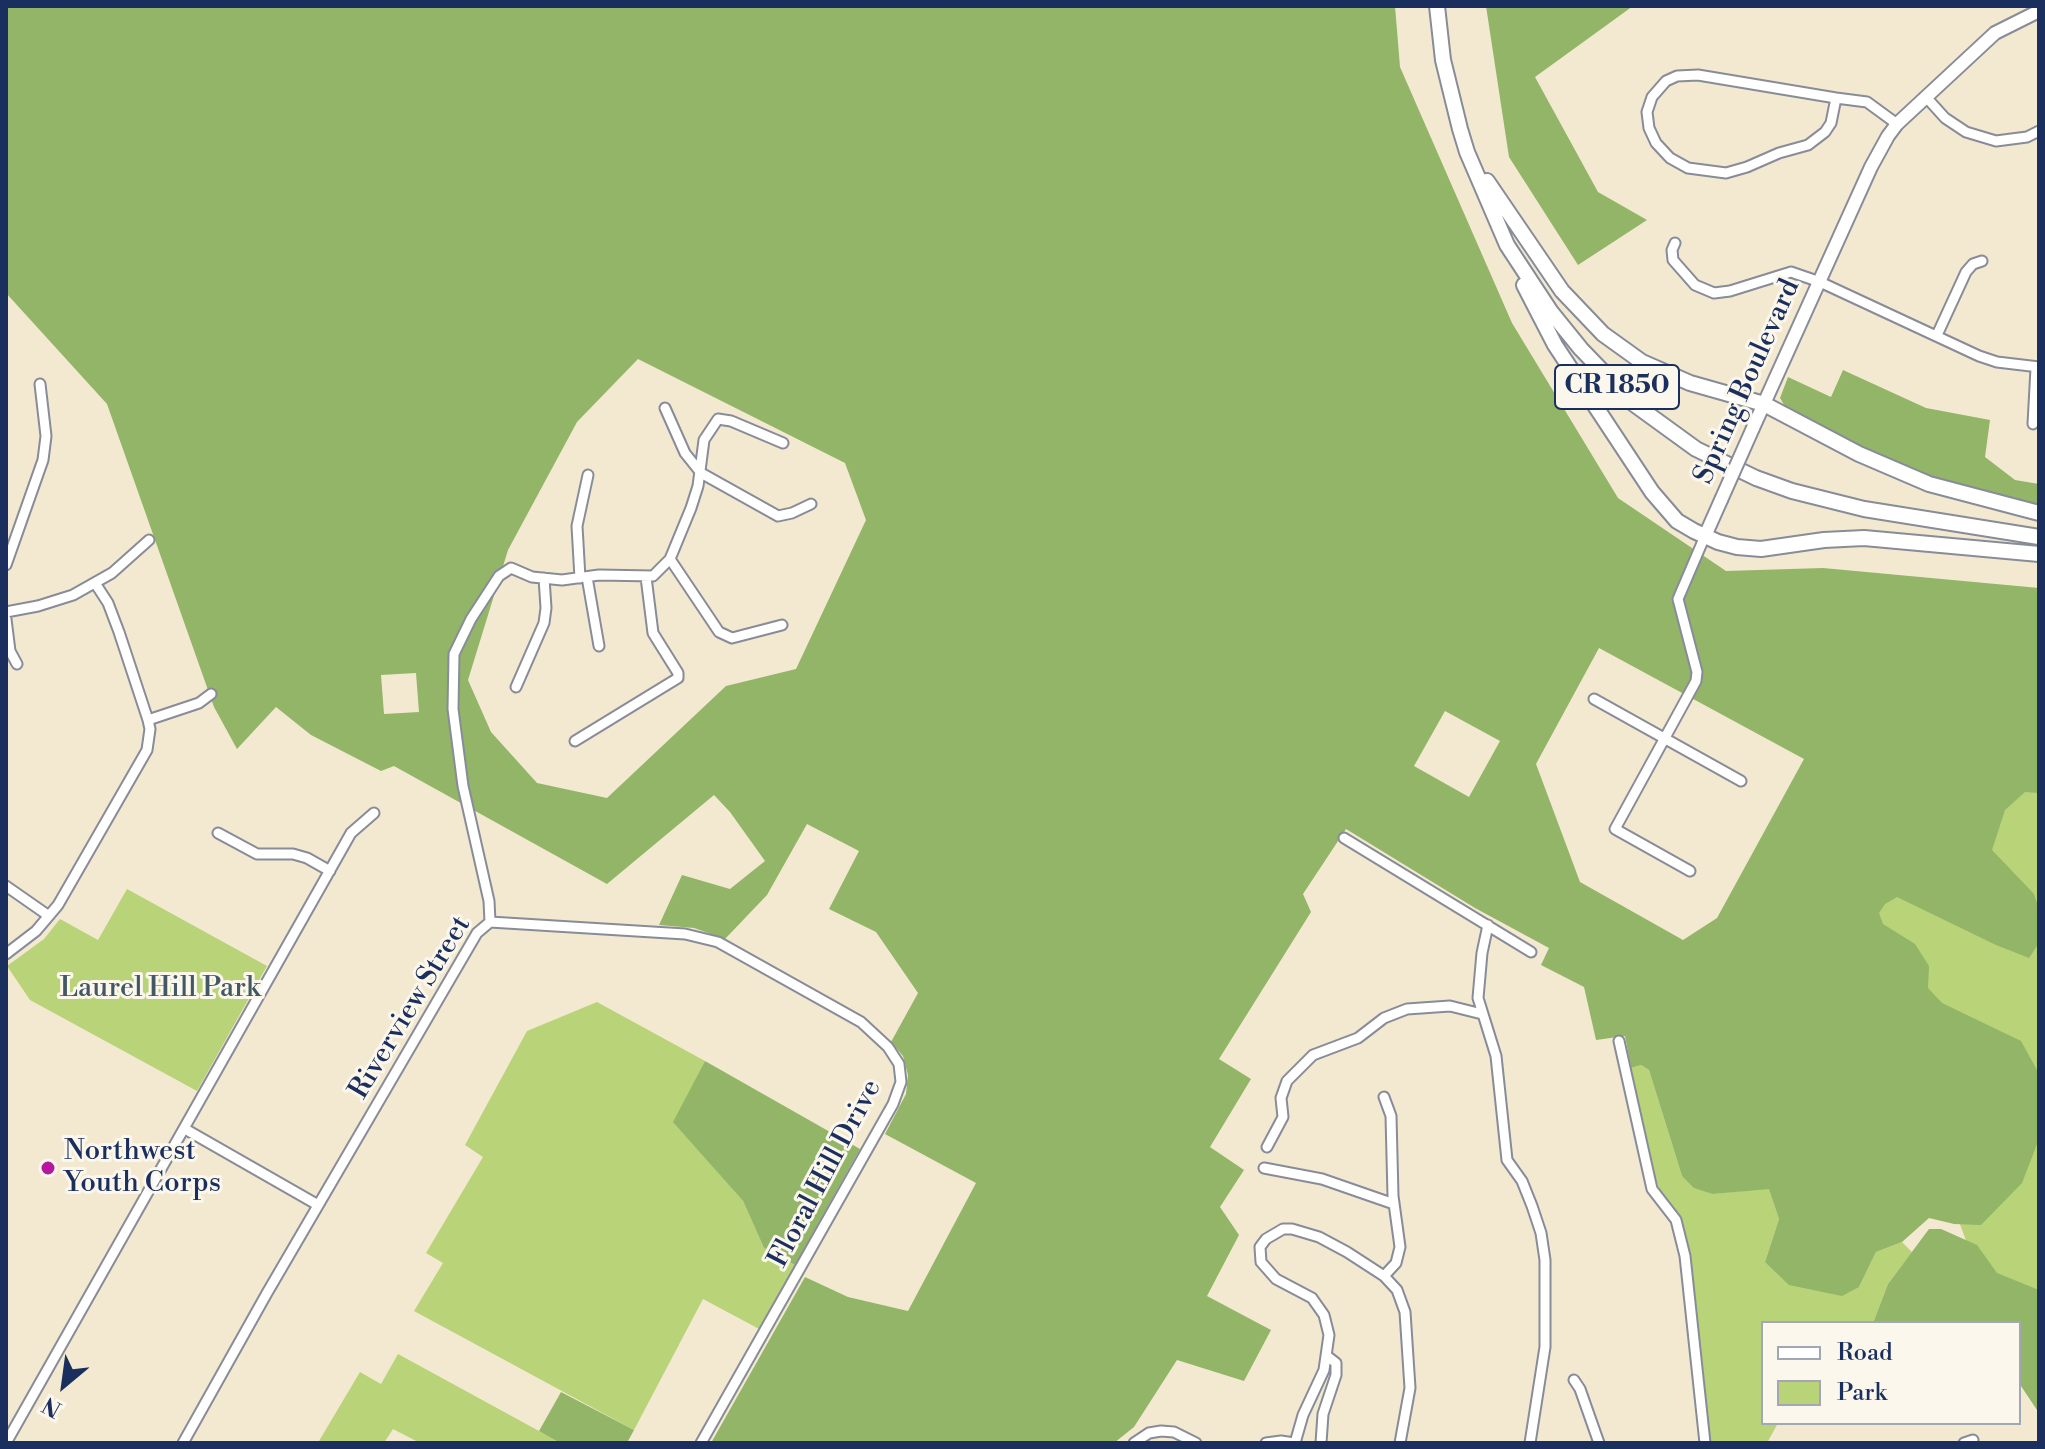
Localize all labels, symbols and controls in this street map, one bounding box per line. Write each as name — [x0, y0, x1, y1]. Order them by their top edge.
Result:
street label: Spring Boulevard — [1688, 274, 1808, 490]
road number: CR 1850 — [1555, 365, 1679, 409]
street label: Riverview Street — [343, 910, 479, 1106]
park label: Laurel Hill Park — [60, 972, 260, 1006]
street label: Floral Hill Drive — [762, 1074, 890, 1274]
place label: Northwest Youth Corps — [64, 1135, 221, 1201]
marker: Northwest Youth Corps — [39, 1159, 57, 1177]
legend — [1761, 1321, 2021, 1425]
text: Road — [1837, 1338, 1893, 1368]
north arrow — [24, 1345, 104, 1425]
text: Park — [1837, 1378, 1887, 1408]
text: N — [38, 1390, 66, 1422]

